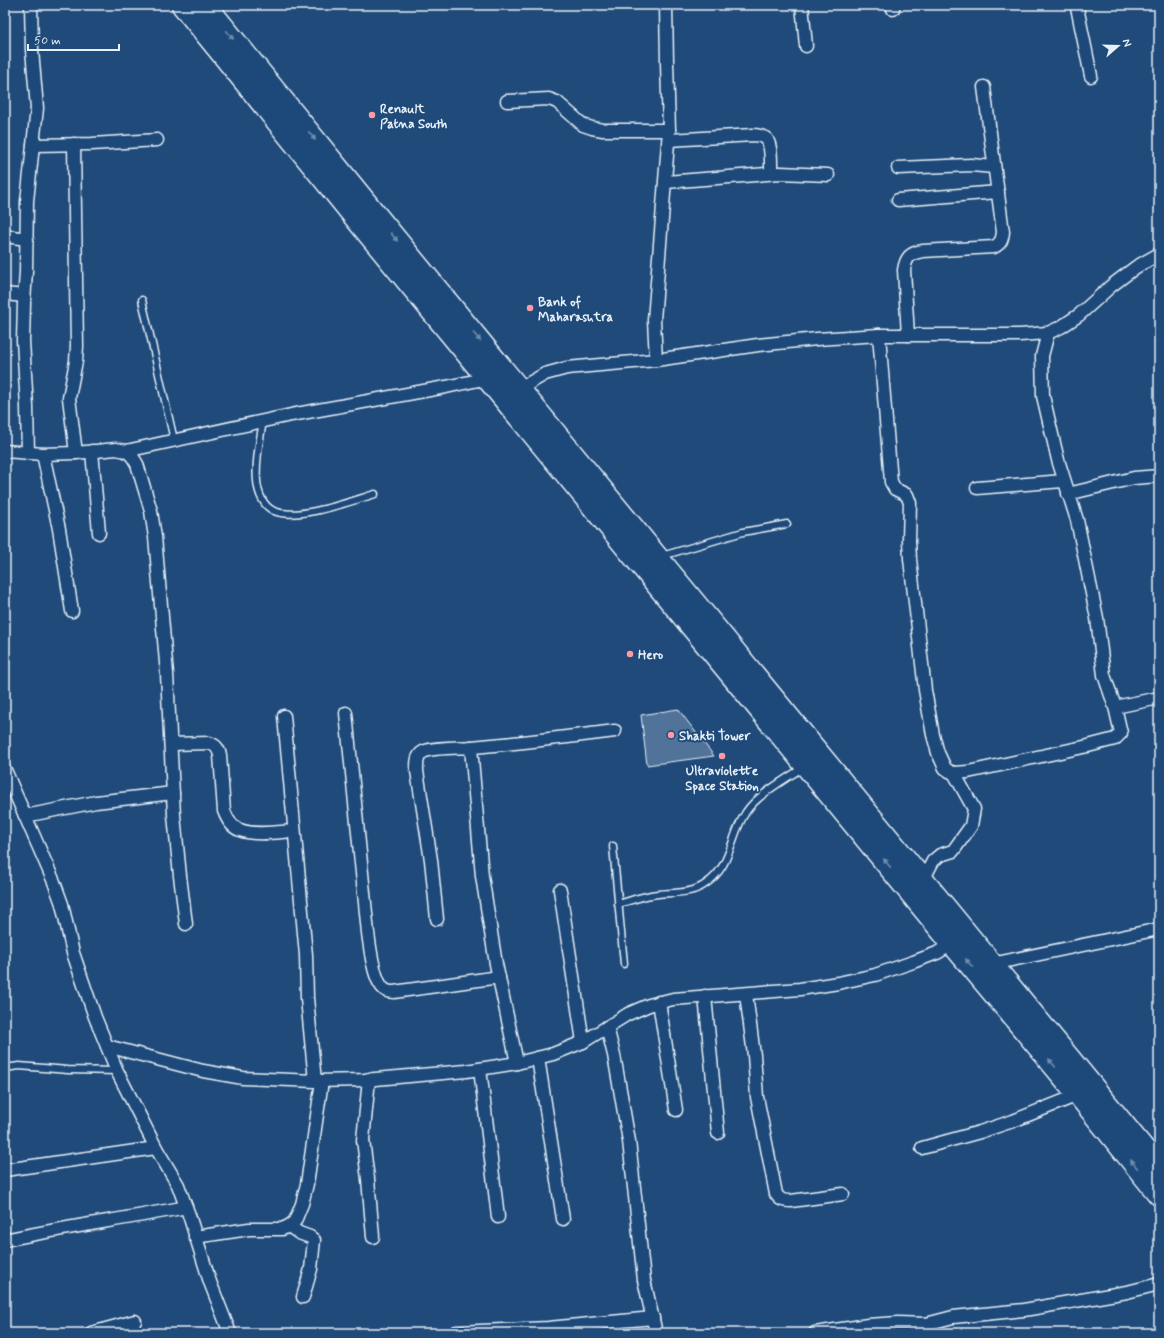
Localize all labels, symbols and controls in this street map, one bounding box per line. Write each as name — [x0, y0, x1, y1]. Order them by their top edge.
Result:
scale bar — [28, 26, 119, 52]
north arrow — [1098, 26, 1138, 66]
one-way arrow — [226, 30, 234, 41]
text: 50 m — [34, 33, 61, 49]
text: N — [1119, 37, 1134, 49]
place label: Renault Patna South — [380, 101, 447, 133]
marker: Renault Patna South — [367, 110, 377, 120]
one-way arrow — [307, 131, 316, 142]
one-way arrow — [389, 232, 398, 242]
place label: Bank of Maharashtra — [538, 294, 614, 326]
marker: Bank of Maharashtra — [525, 303, 535, 313]
one-way arrow — [472, 332, 481, 343]
place label: Hero — [638, 647, 664, 664]
marker: Hero — [625, 649, 635, 659]
place label: Shakti Tower — [679, 728, 751, 745]
marker: Shakti Tower — [666, 730, 676, 740]
marker: Ultraviolette Space Station — [717, 751, 727, 761]
place label: Ultraviolette Space Station — [685, 763, 759, 795]
one-way arrow — [882, 858, 891, 868]
one-way arrow — [965, 958, 973, 969]
one-way arrow — [1048, 1058, 1057, 1069]
one-way arrow — [1130, 1159, 1139, 1169]

